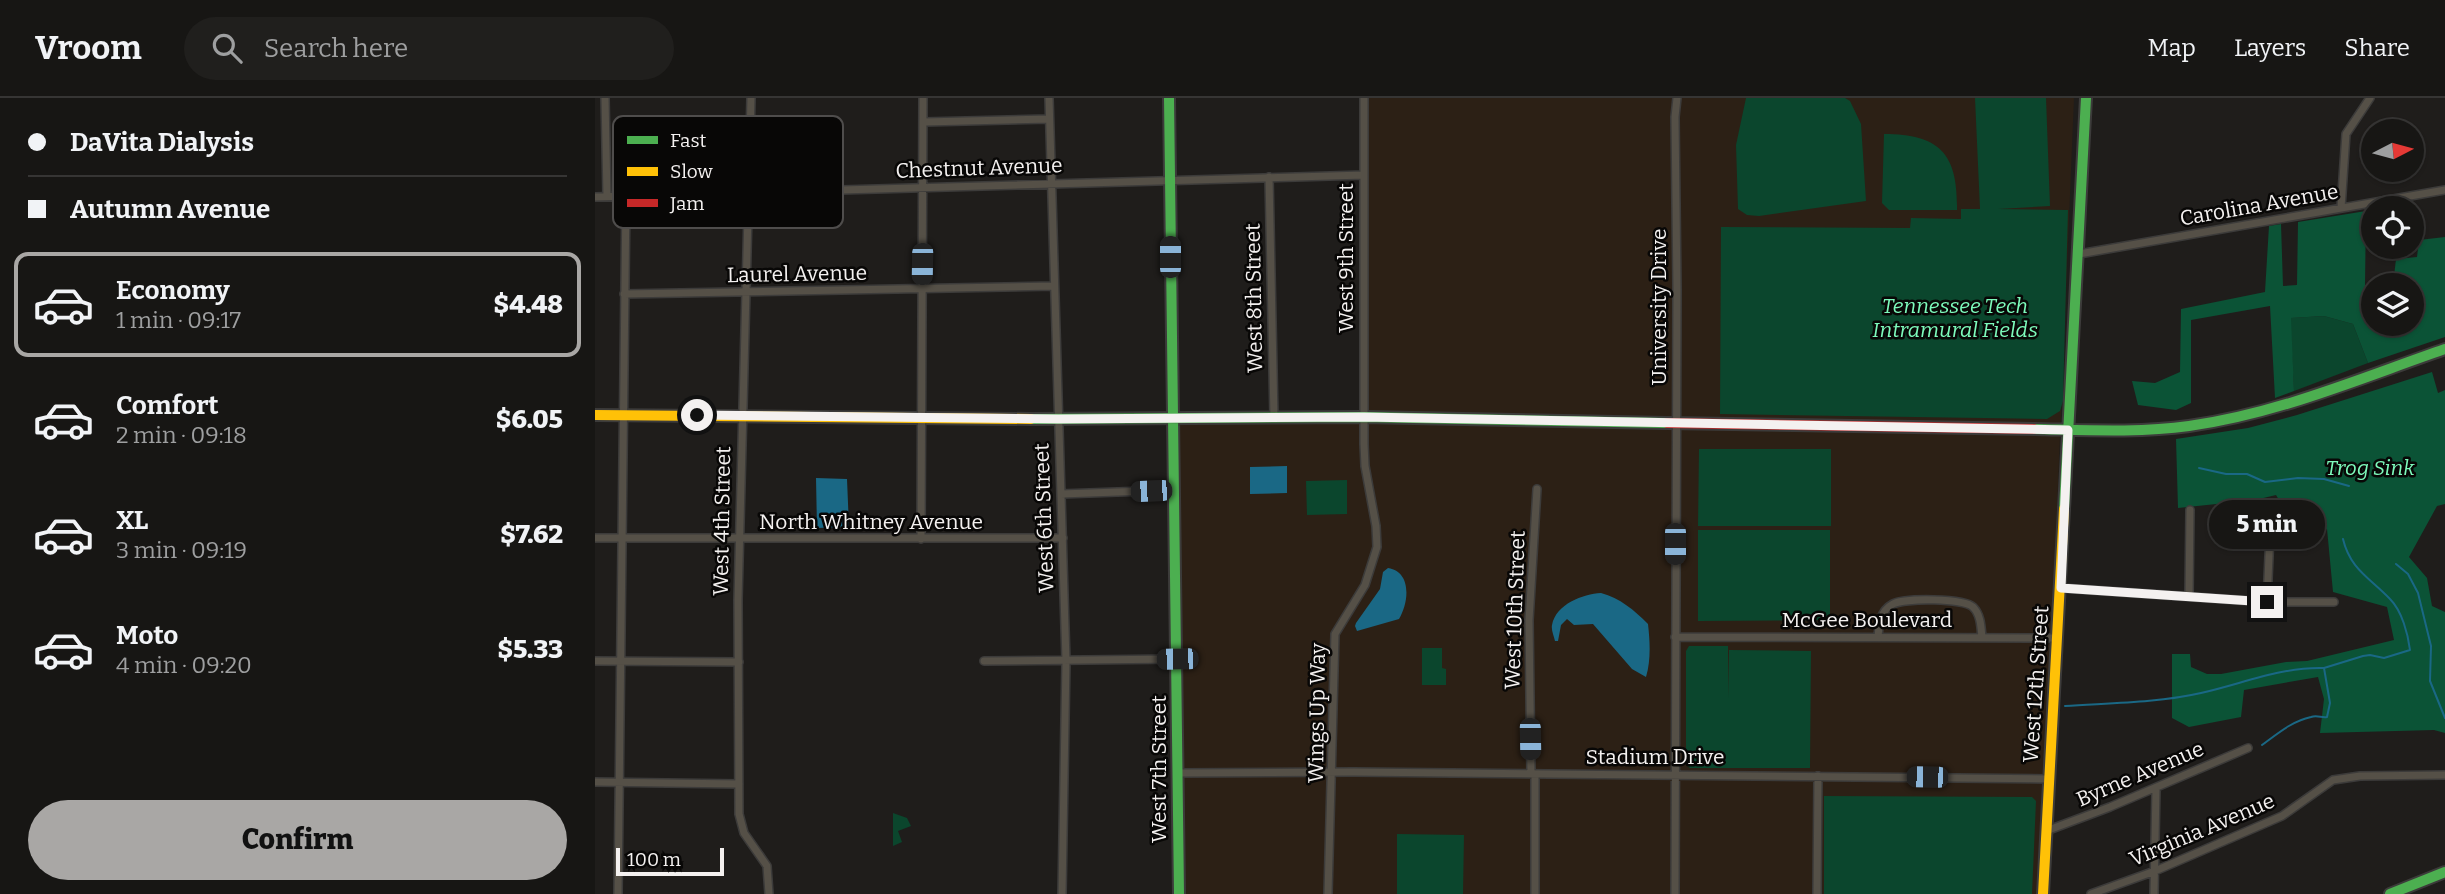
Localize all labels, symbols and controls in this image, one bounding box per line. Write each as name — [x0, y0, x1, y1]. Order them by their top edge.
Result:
search box — [184, 17, 674, 80]
text: Vroom — [35, 28, 142, 68]
icon: search — [208, 29, 246, 67]
text: Search here — [264, 33, 408, 64]
text: Map — [2148, 34, 2196, 62]
text: Layers — [2234, 34, 2306, 62]
text: Share — [2344, 34, 2410, 62]
legend — [613, 116, 843, 228]
north arrow — [2361, 119, 2424, 182]
map controls — [2361, 119, 2424, 336]
text: DaVita Dialysis — [70, 127, 254, 158]
text: Fast — [670, 129, 707, 152]
street label: Chestnut Avenue — [895, 152, 1063, 184]
text: Slow — [670, 160, 713, 183]
street label: Carolina Avenue — [2178, 178, 2340, 232]
street label: West 9th Street — [1333, 183, 1359, 333]
text: Jam — [669, 192, 704, 215]
text: Autumn Avenue — [70, 194, 270, 225]
button: locate — [2361, 196, 2424, 259]
street label: West 8th Street — [1240, 223, 1268, 373]
street label: University Drive — [1646, 229, 1672, 385]
car — [1160, 236, 1181, 278]
car — [912, 243, 933, 285]
street label: Laurel Avenue — [727, 260, 867, 288]
icon: car — [32, 273, 95, 336]
button: layers — [2361, 273, 2424, 336]
text: Economy — [116, 275, 230, 306]
text: $4.48 — [494, 289, 563, 320]
park label: Tennessee Tech Intramural Fields — [1872, 293, 2038, 343]
text: 1 min · 09:17 — [116, 306, 241, 334]
icon: car — [32, 388, 95, 451]
text: Comfort — [116, 390, 219, 421]
route start — [681, 399, 713, 431]
text: $6.05 — [496, 404, 563, 435]
text: 2 min · 09:18 — [116, 421, 247, 449]
street label: West 6th Street — [1028, 442, 1060, 593]
street label: West 4th Street — [708, 446, 736, 596]
park label: Trog Sink — [2325, 455, 2415, 481]
car — [1130, 480, 1173, 502]
callout: 5 min — [2209, 500, 2325, 550]
icon: car — [32, 503, 95, 566]
text: XL — [116, 505, 148, 536]
street label: North Whitney Avenue — [759, 509, 983, 535]
text: 5 min — [2236, 510, 2298, 538]
text: $7.62 — [500, 519, 563, 550]
car — [1665, 523, 1686, 565]
street label: West 10th Street — [1499, 530, 1531, 690]
text: 3 min · 09:19 — [116, 536, 247, 564]
route end — [2251, 586, 2283, 618]
street label: West 12th Street — [2018, 604, 2054, 763]
street label: McGee Boulevard — [1782, 607, 1952, 633]
icon: car — [32, 618, 95, 681]
text: Moto — [116, 620, 178, 651]
text: $5.33 — [497, 634, 563, 665]
street label: Wings Up Way — [1303, 642, 1331, 783]
car — [1156, 648, 1199, 670]
text: 4 min · 09:20 — [116, 651, 252, 679]
street label: West 7th Street — [1146, 695, 1172, 843]
car — [1520, 718, 1541, 760]
street label: Byrne Avenue — [2072, 736, 2208, 812]
street label: Stadium Drive — [1586, 744, 1724, 770]
car — [1906, 766, 1949, 788]
street label: Virginia Avenue — [2125, 788, 2279, 872]
button: Confirm — [28, 800, 567, 880]
scale bar — [616, 845, 725, 877]
text: 100 m — [627, 848, 681, 871]

